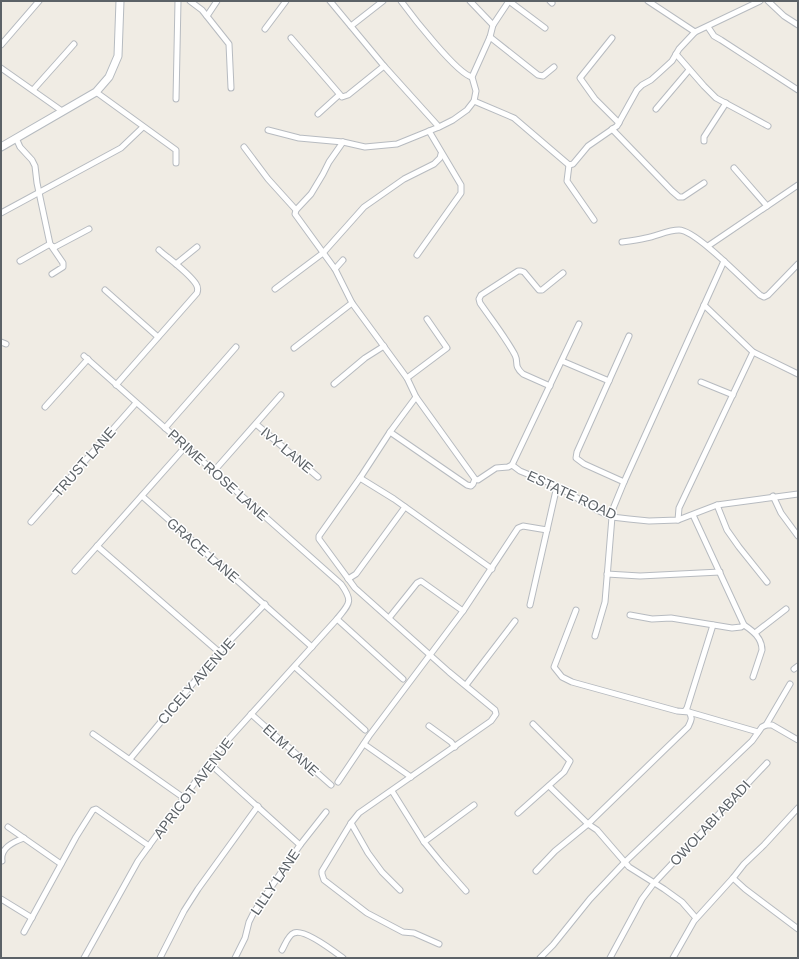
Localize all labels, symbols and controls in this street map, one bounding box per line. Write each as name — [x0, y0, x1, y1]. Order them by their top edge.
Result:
street label: TRUST LANE — [49, 424, 119, 500]
street label: IVY LANE — [258, 424, 316, 476]
street label: PRIME ROSE LANE — [165, 426, 271, 524]
street label: ESTATE ROAD — [525, 467, 619, 523]
street label: GRACE LANE — [164, 514, 242, 586]
street label: CICELY AVENUE — [154, 635, 238, 727]
street label: ELM LANE — [260, 721, 322, 779]
street label: APRICOT AVENUE — [150, 735, 236, 841]
street label: OWOLABI ABADI — [666, 777, 754, 869]
street label: LILLY LANE — [247, 846, 303, 918]

